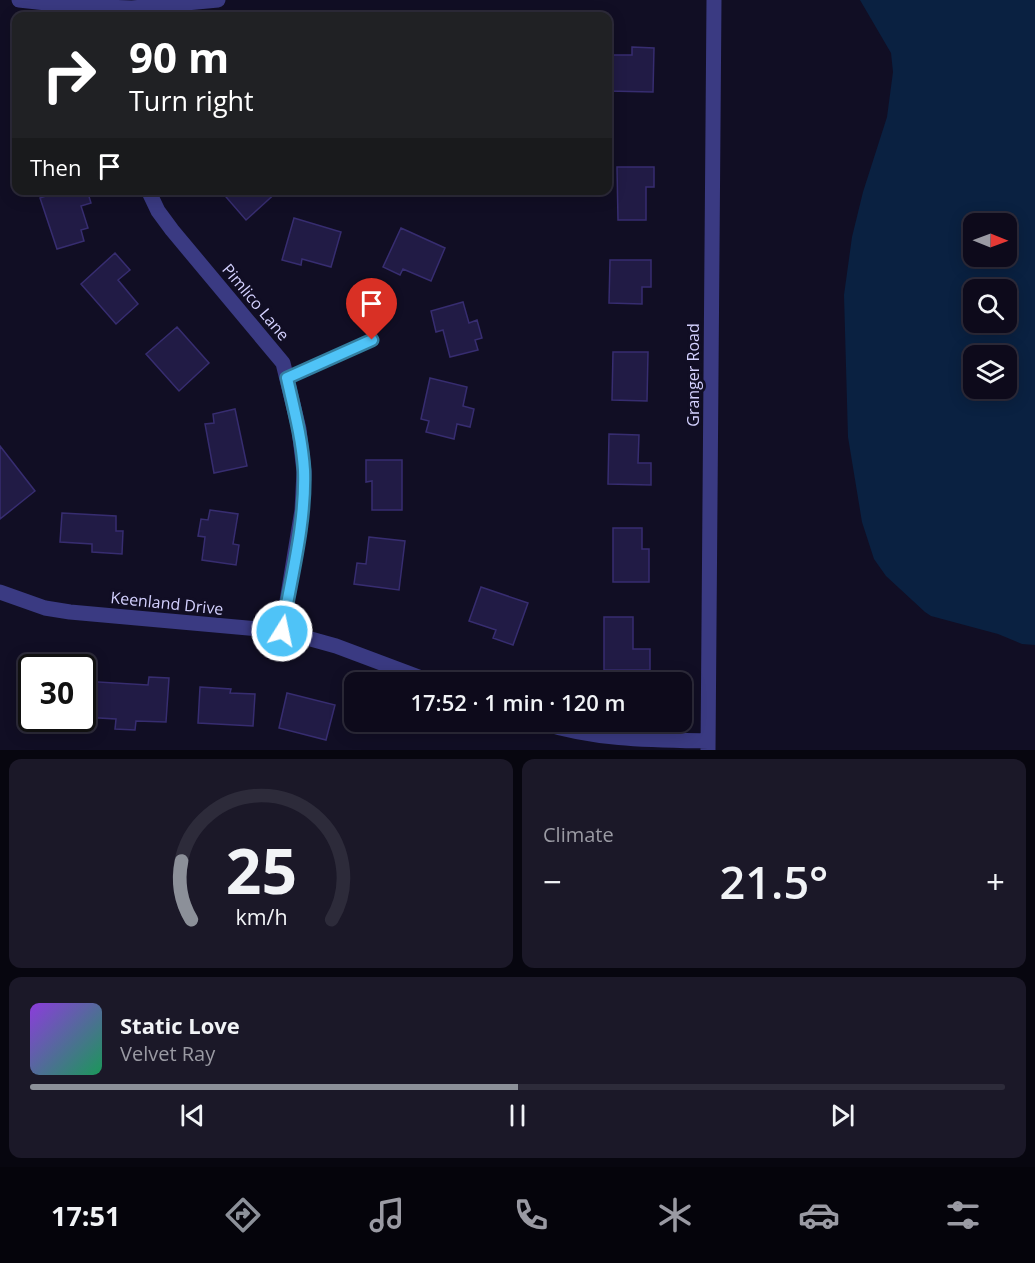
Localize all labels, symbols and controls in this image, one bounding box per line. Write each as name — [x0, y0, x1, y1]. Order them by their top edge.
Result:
text: 90 m — [129, 28, 229, 85]
icon: right — [30, 36, 108, 114]
text: Turn right — [129, 82, 254, 119]
icon: arrive — [93, 150, 126, 183]
text: Then — [30, 152, 81, 182]
north arrow — [963, 213, 1017, 267]
map controls — [963, 213, 1017, 399]
street label: Pimlico Lane — [217, 259, 295, 345]
pin — [346, 278, 397, 340]
button: search — [963, 279, 1017, 333]
icon: arrive — [355, 287, 388, 320]
street label: Granger Road — [682, 323, 704, 427]
button: layers — [963, 345, 1017, 399]
street label: Keenland Drive — [109, 586, 225, 620]
position arrow — [250, 599, 314, 663]
speed limit sign: 30 — [18, 654, 96, 732]
text: 17:52 · 1 min · 120 m — [410, 687, 626, 717]
text: Climate — [543, 821, 614, 848]
text: 25 — [225, 827, 297, 912]
text: 21.5° — [720, 851, 828, 912]
text: − — [543, 859, 562, 904]
text: + — [986, 859, 1005, 904]
text: km/h — [235, 903, 287, 932]
text: Static Love — [120, 1010, 240, 1040]
text: Velvet Ray — [120, 1040, 215, 1067]
icon: previous — [176, 1099, 209, 1132]
icon: pause — [501, 1099, 534, 1132]
icon: next — [826, 1099, 859, 1132]
icon: directions — [222, 1194, 264, 1236]
icon: music — [366, 1194, 408, 1236]
icon: phone — [510, 1194, 552, 1236]
icon: climate — [654, 1194, 696, 1236]
icon: car — [798, 1194, 840, 1236]
icon: filters — [942, 1194, 984, 1236]
text: 17:51 — [51, 1197, 120, 1234]

